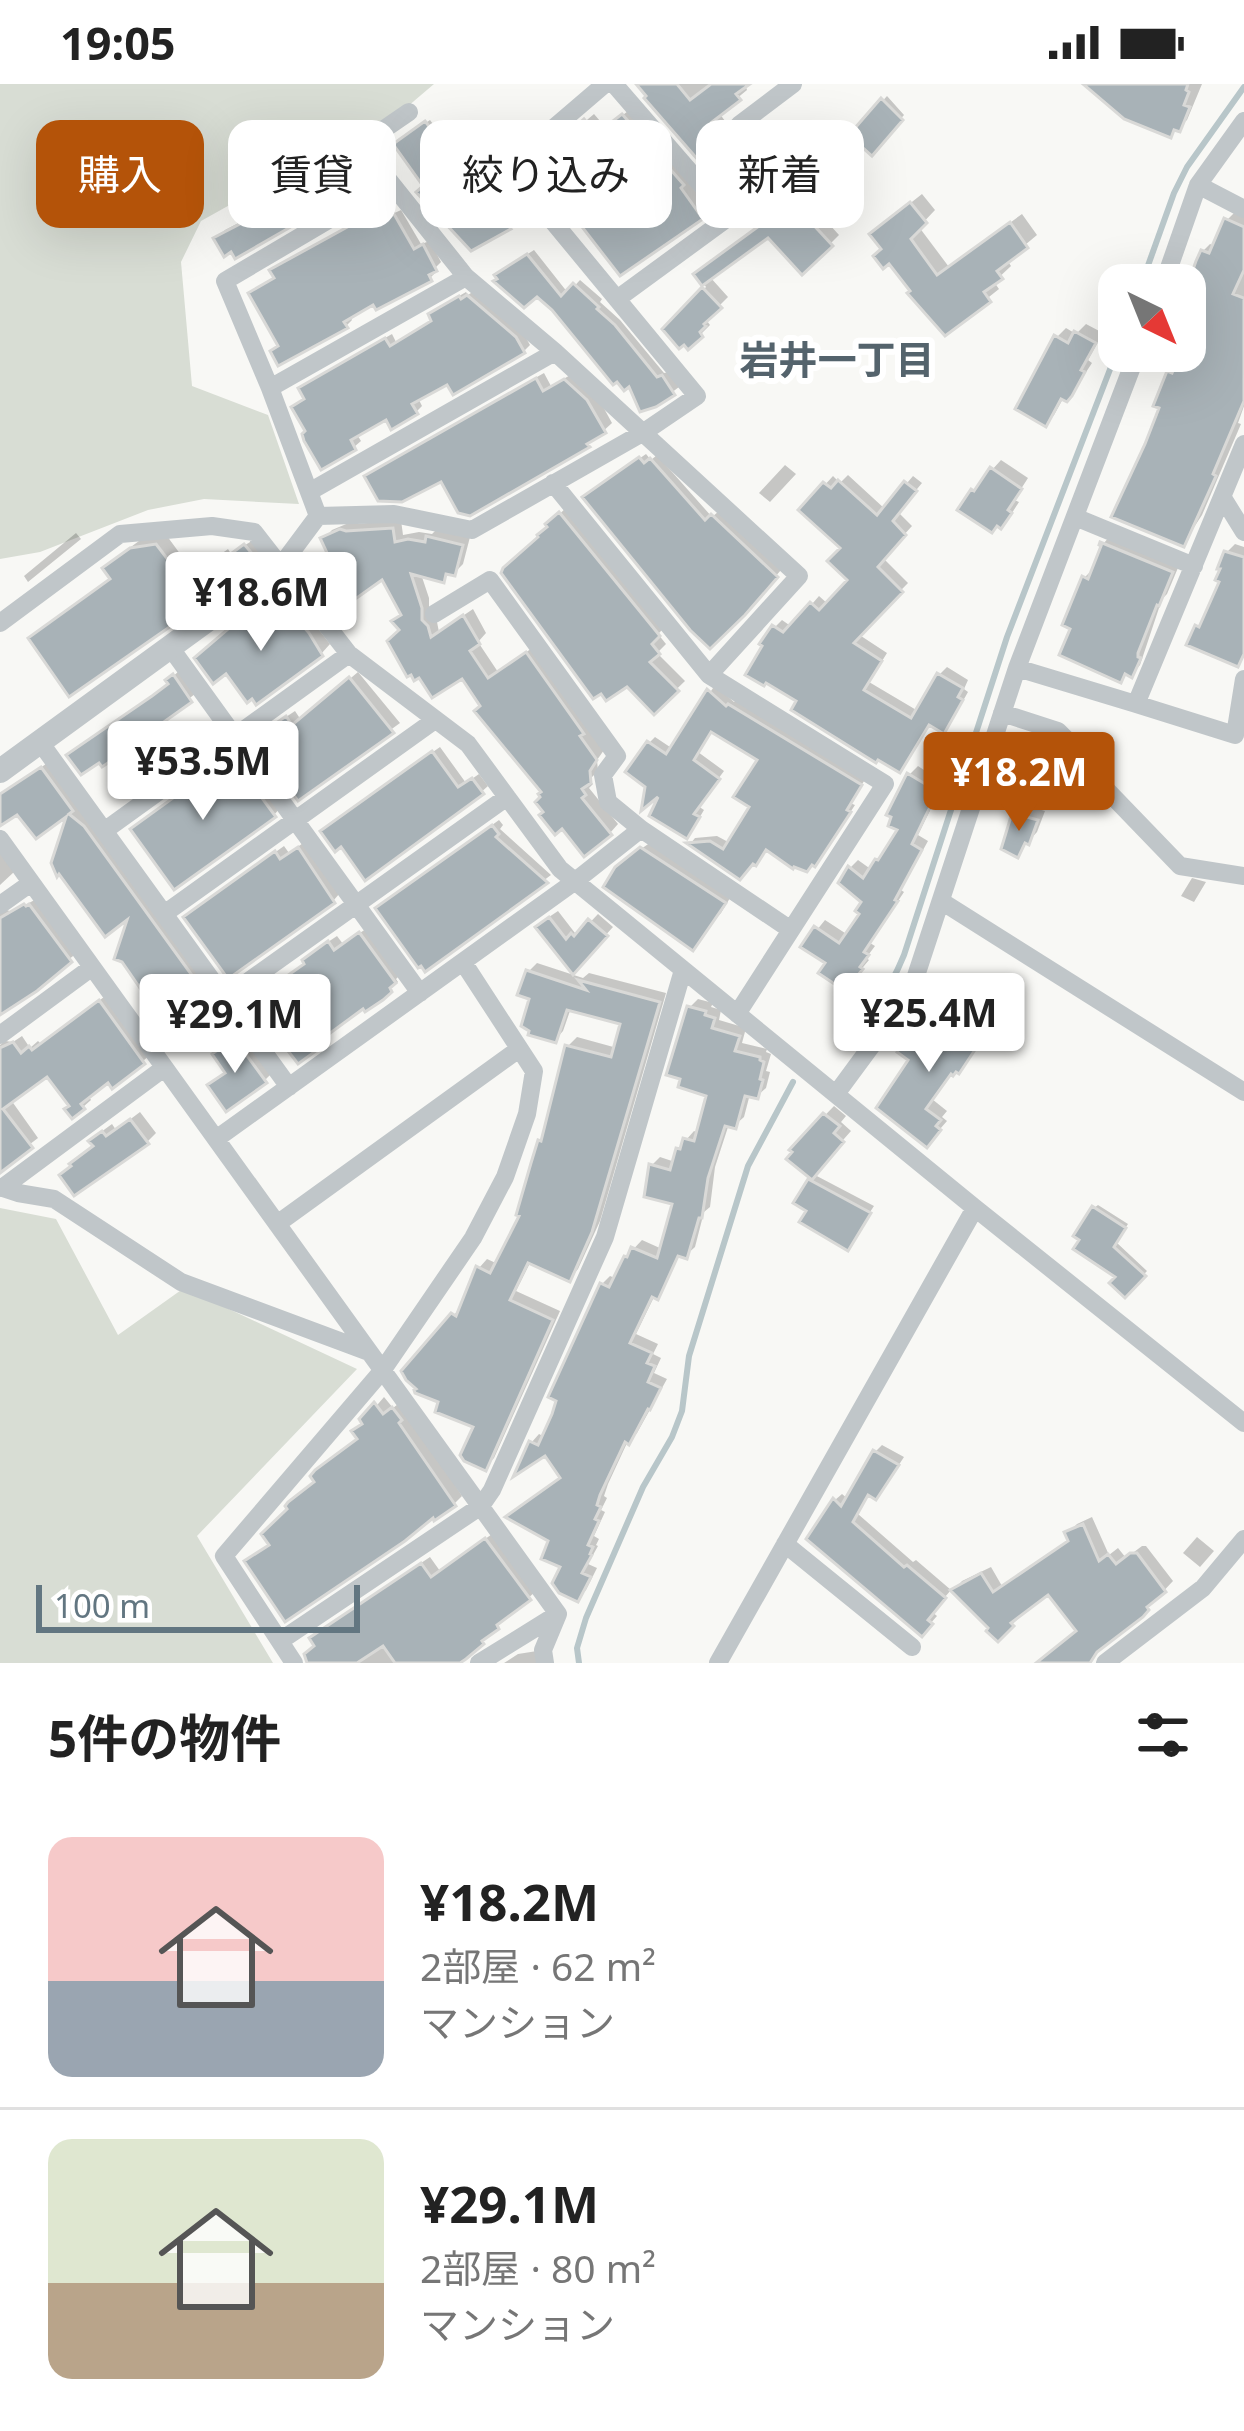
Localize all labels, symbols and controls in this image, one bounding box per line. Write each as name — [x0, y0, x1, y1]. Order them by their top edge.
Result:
text: 19:05 — [60, 12, 176, 73]
chip: 購入 — [36, 120, 204, 228]
chip: 賃貸 — [228, 120, 396, 228]
chip: 絞り込み — [420, 120, 672, 228]
chip: 新着 — [696, 120, 864, 228]
north arrow — [1098, 264, 1206, 372]
map controls — [1098, 264, 1206, 372]
district label: 岩井一丁目 — [739, 332, 935, 385]
pin: ¥18.6M — [163, 552, 359, 654]
text: ¥18.6M — [193, 564, 329, 617]
pin: ¥53.5M — [105, 721, 301, 823]
pin: ¥18.2M — [921, 732, 1117, 834]
text: ¥53.5M — [135, 733, 271, 786]
text: ¥18.2M — [951, 744, 1087, 797]
pin: ¥25.4M — [831, 973, 1027, 1075]
pin: ¥29.1M — [137, 974, 333, 1076]
text: ¥25.4M — [861, 985, 997, 1038]
text: ¥29.1M — [167, 986, 303, 1039]
scale bar — [36, 1579, 360, 1632]
text: 100 m — [54, 1583, 150, 1628]
text: 5件の物件 — [48, 1702, 281, 1772]
icon: filters — [1130, 1702, 1196, 1768]
text: ¥18.2M — [420, 1866, 599, 1936]
icon: home — [144, 1885, 288, 2029]
text: 2部屋 · 62 m² — [420, 1939, 656, 1992]
text: マンション — [420, 1995, 615, 2048]
text: ¥29.1M — [420, 2168, 599, 2238]
icon: home — [144, 2187, 288, 2331]
text: 2部屋 · 80 m² — [420, 2241, 656, 2294]
text: マンション — [420, 2297, 615, 2350]

